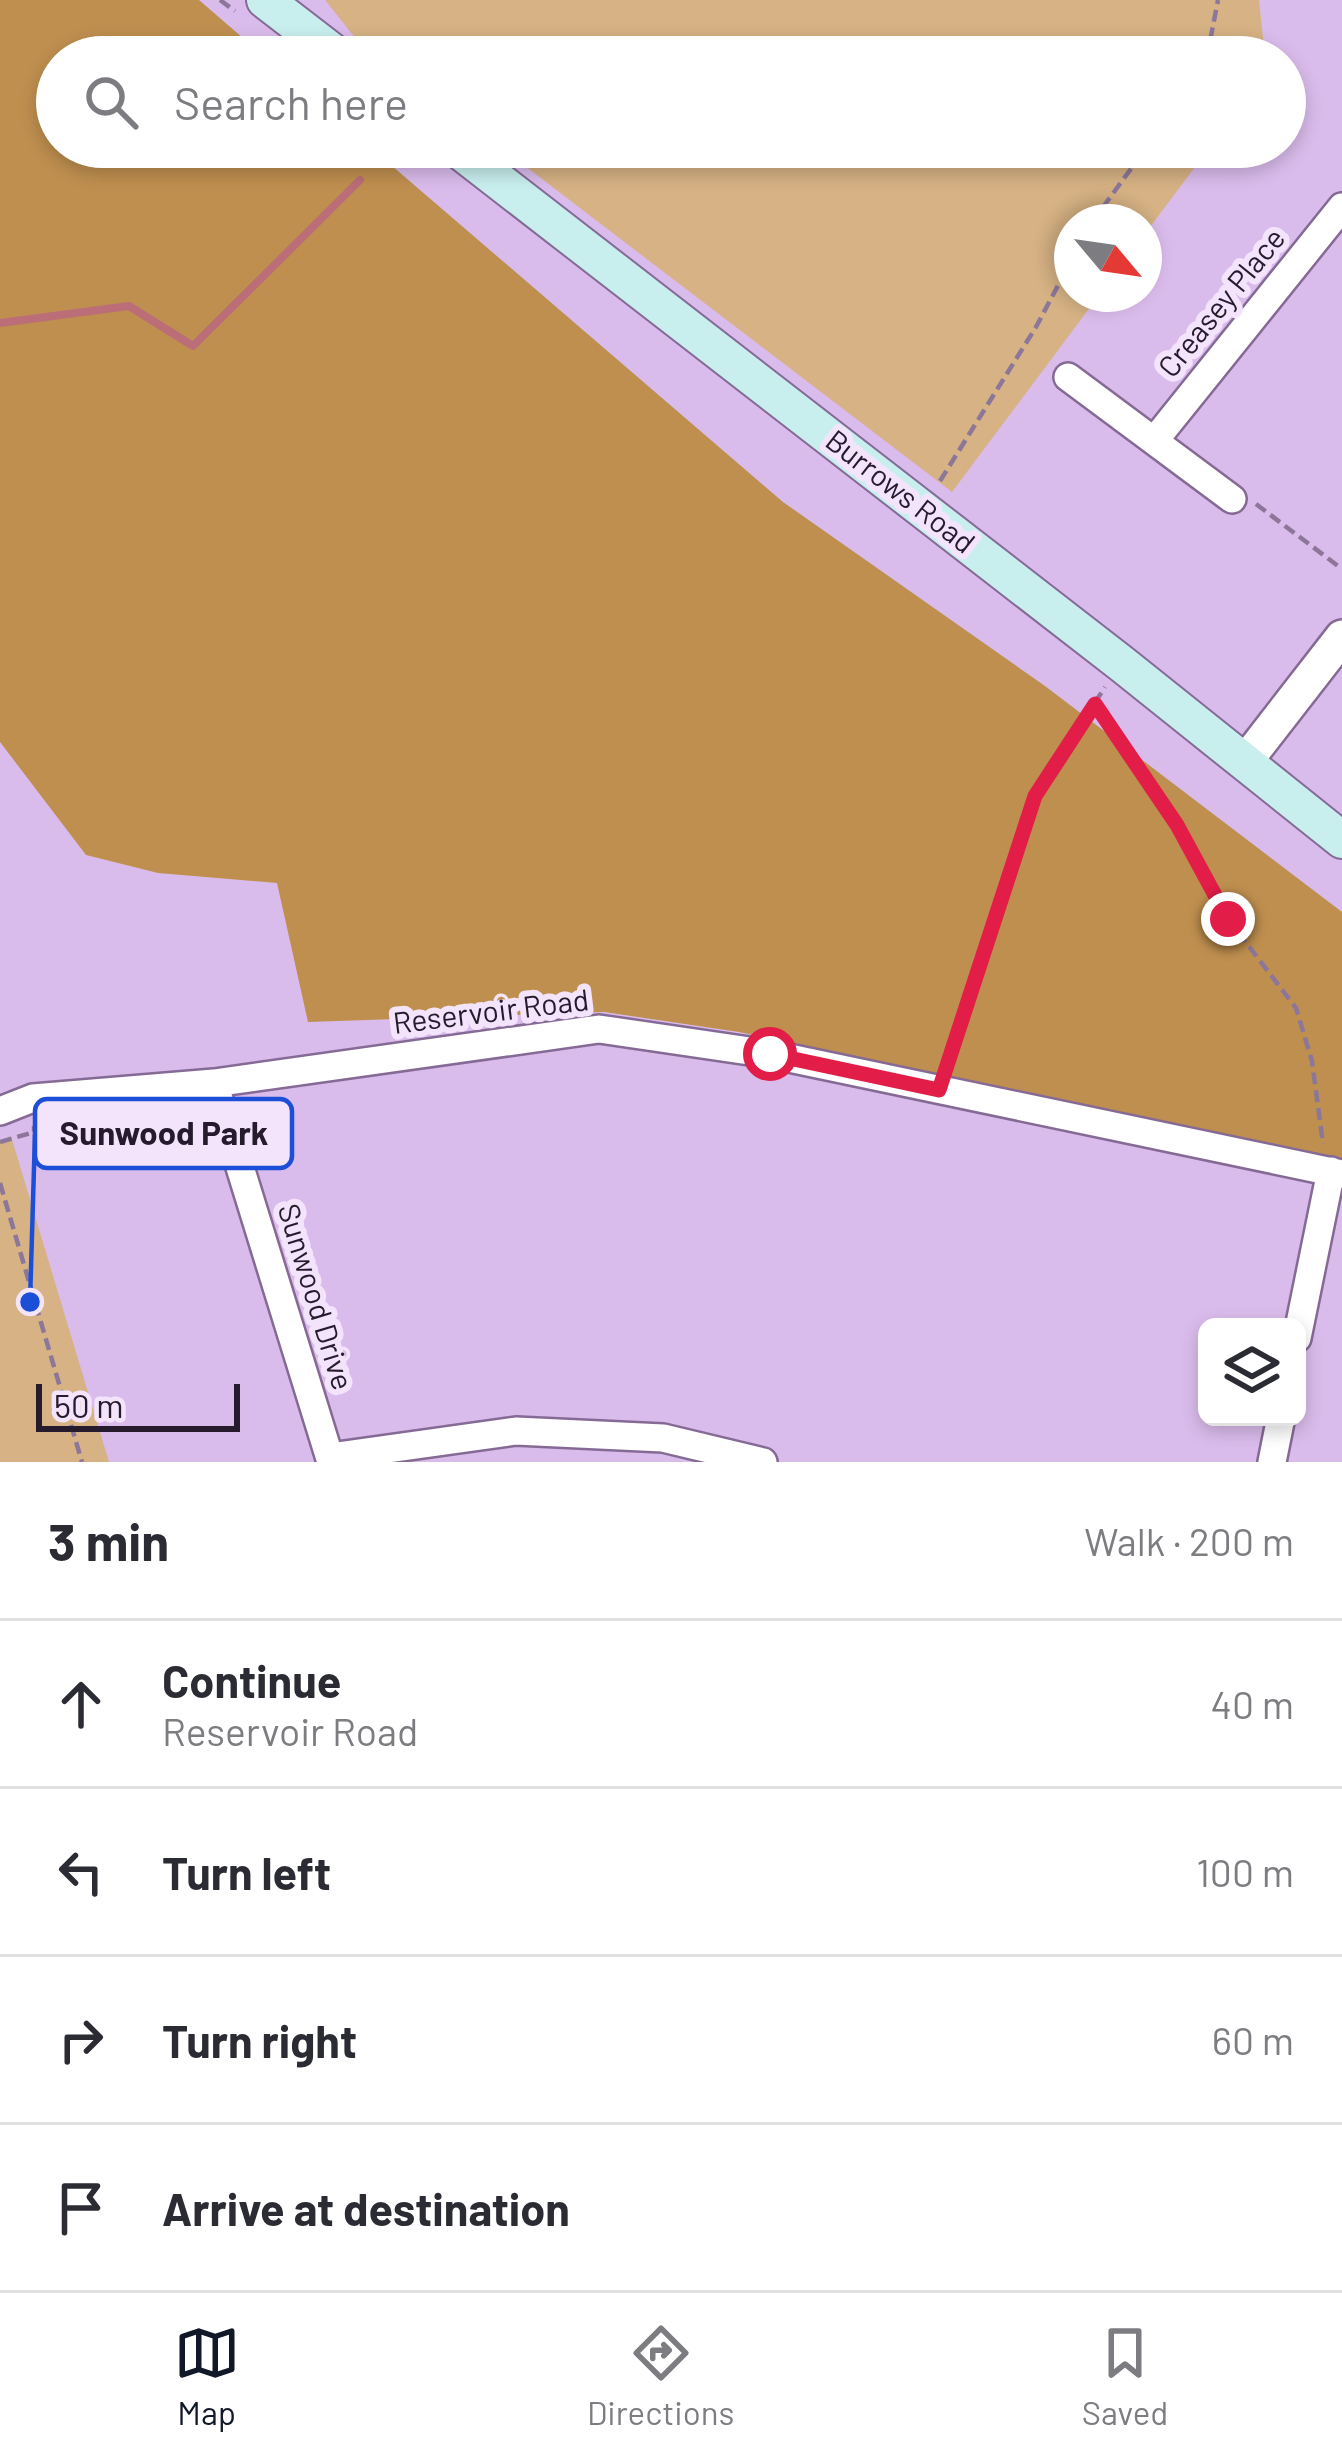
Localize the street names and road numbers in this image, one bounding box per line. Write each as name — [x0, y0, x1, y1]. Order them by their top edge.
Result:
street label: Creasey Place — [1149, 220, 1292, 384]
street label: Burrows Road — [819, 421, 983, 560]
street label: Reservoir Road — [391, 980, 591, 1040]
street label: Sunwood Drive — [272, 1199, 362, 1394]

